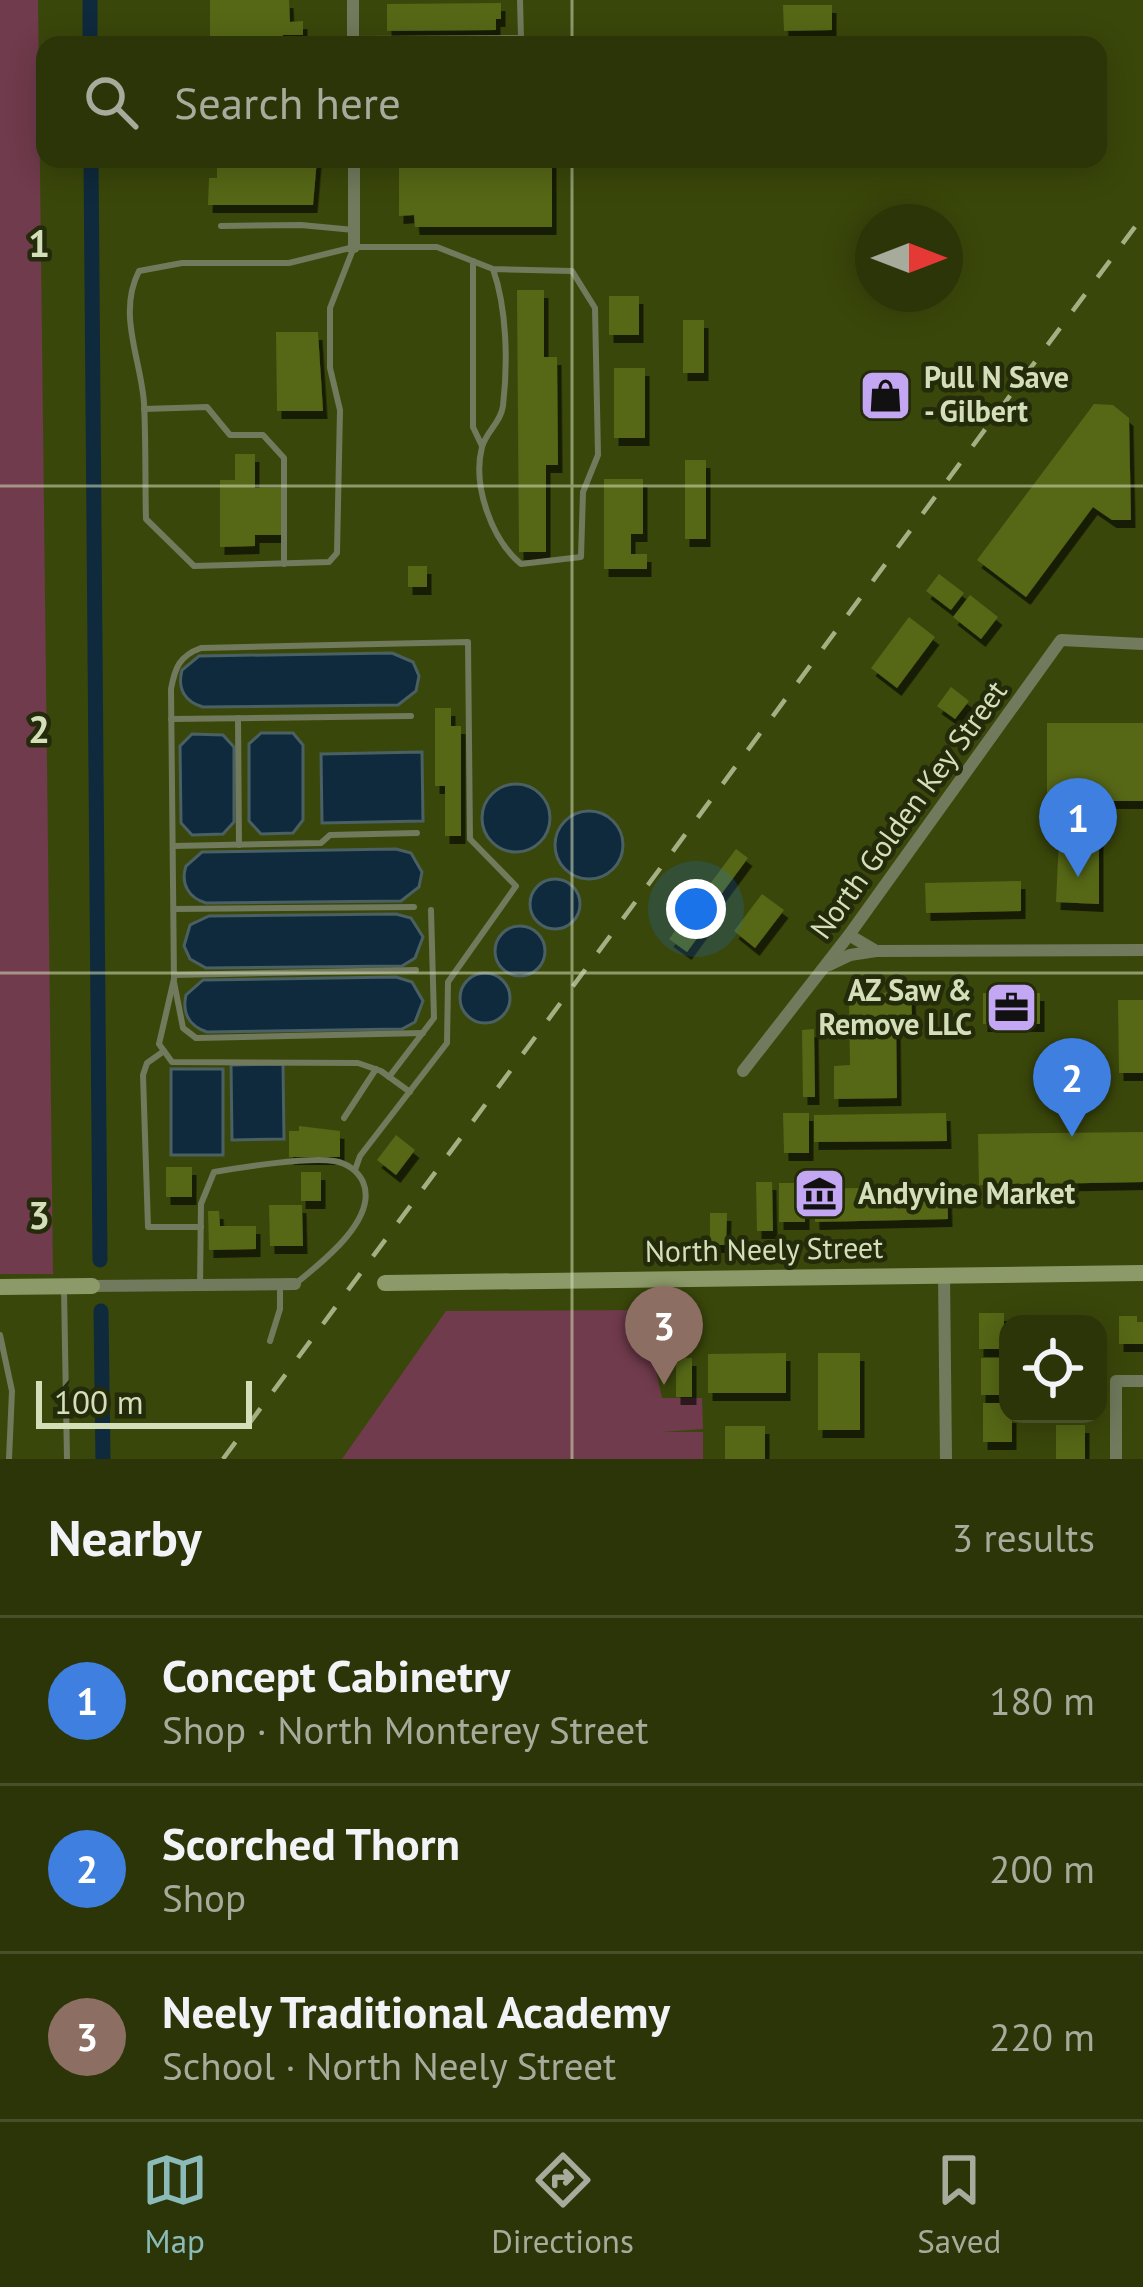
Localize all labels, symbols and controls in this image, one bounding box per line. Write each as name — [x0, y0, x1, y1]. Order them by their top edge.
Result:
search box — [36, 36, 1107, 168]
icon: search — [78, 69, 144, 135]
text: Search here — [174, 73, 401, 131]
north arrow — [855, 204, 963, 312]
text: 1 — [28, 217, 50, 268]
place label: Pull N Save - Gilbert — [924, 357, 1069, 430]
shop icon: Pull N Save - Gilbert — [857, 367, 913, 423]
street label: North Golden Key Street — [801, 672, 1015, 946]
text: 2 — [28, 703, 50, 754]
pin: 1 — [1039, 778, 1117, 877]
your location — [666, 879, 726, 939]
place label: AZ Saw & Remove LLC — [818, 970, 972, 1043]
office icon: AZ Saw & Remove LLC — [983, 980, 1039, 1036]
pin: 2 — [1033, 1038, 1111, 1137]
museum icon: Andyvine Market — [791, 1166, 847, 1222]
place label: Andyvine Market — [858, 1173, 1076, 1212]
text: 3 — [28, 1189, 50, 1240]
street label: North Neely Street — [644, 1227, 884, 1270]
pin: 3 — [625, 1286, 703, 1385]
map controls — [999, 1315, 1107, 1423]
button: locate — [999, 1315, 1107, 1423]
scale bar — [36, 1375, 252, 1428]
text: 100 m — [54, 1380, 144, 1423]
text: Nearby — [48, 1504, 202, 1570]
text: 3 results — [952, 1512, 1095, 1563]
text: Concept Cabinetry — [162, 1646, 510, 1704]
text: 1 — [76, 1675, 98, 1726]
text: 180 m — [989, 1675, 1095, 1726]
text: Shop · North Monterey Street — [162, 1704, 649, 1755]
text: Scorched Thorn — [162, 1814, 460, 1872]
text: 2 — [76, 1843, 98, 1894]
text: 200 m — [989, 1843, 1095, 1894]
text: Shop — [162, 1872, 246, 1923]
text: Neely Traditional Academy — [162, 1982, 670, 2040]
text: 3 — [76, 2011, 98, 2062]
text: 220 m — [989, 2011, 1095, 2062]
text: School · North Neely Street — [162, 2040, 616, 2091]
tab: Map — [142, 2147, 208, 2262]
tab: Directions — [491, 2147, 634, 2262]
tab: Saved — [917, 2147, 1001, 2262]

